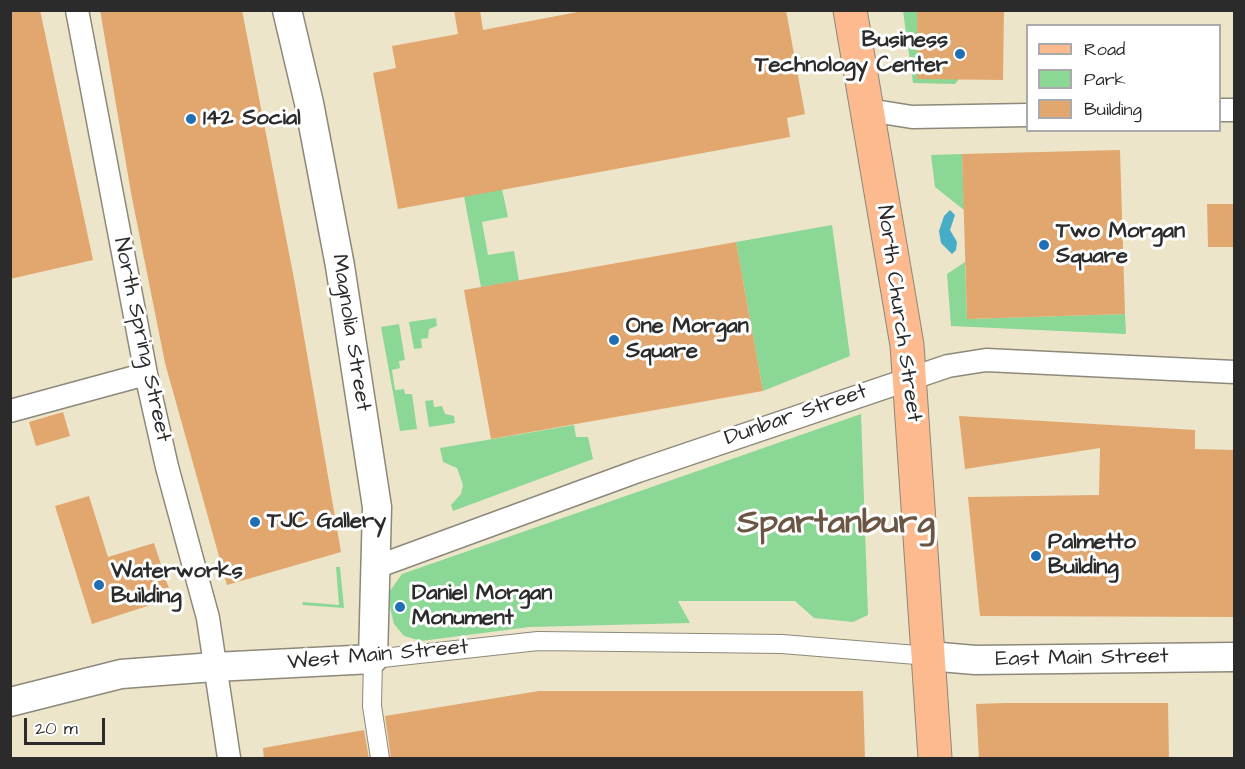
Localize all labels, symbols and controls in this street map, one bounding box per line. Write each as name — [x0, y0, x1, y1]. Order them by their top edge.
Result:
legend — [1026, 24, 1221, 132]
place label: Business Technology Center — [755, 28, 948, 80]
text: Road — [1084, 37, 1125, 62]
marker: Business Technology Center — [953, 47, 967, 61]
text: Park — [1084, 67, 1126, 92]
text: Building — [1084, 97, 1142, 122]
place label: 142 Social — [203, 106, 301, 132]
marker: 142 Social — [184, 112, 198, 126]
street label: North Church Street — [870, 204, 926, 424]
place label: Two Morgan Square — [1056, 219, 1185, 270]
street label: North Spring Street — [106, 236, 176, 444]
marker: Two Morgan Square — [1037, 238, 1051, 252]
street label: Magnolia Street — [325, 253, 375, 413]
place label: One Morgan Square — [626, 314, 749, 366]
marker: One Morgan Square — [607, 333, 621, 347]
street label: Dunbar Street — [721, 379, 871, 453]
district label: Spartanburg — [737, 505, 935, 545]
place label: TJC Gallery — [267, 509, 386, 535]
marker: TJC Gallery — [248, 515, 262, 529]
place label: Palmetto Building — [1048, 530, 1136, 582]
marker: Palmetto Building — [1029, 549, 1043, 563]
place label: Waterworks Building — [111, 559, 243, 610]
marker: Waterworks Building — [92, 578, 106, 592]
place label: Daniel Morgan Monument — [412, 581, 552, 632]
marker: Daniel Morgan Monument — [393, 600, 407, 614]
street label: West Main Street — [286, 635, 470, 677]
street label: East Main Street — [995, 644, 1169, 674]
scale bar — [27, 706, 108, 744]
text: 20 m — [35, 716, 78, 741]

